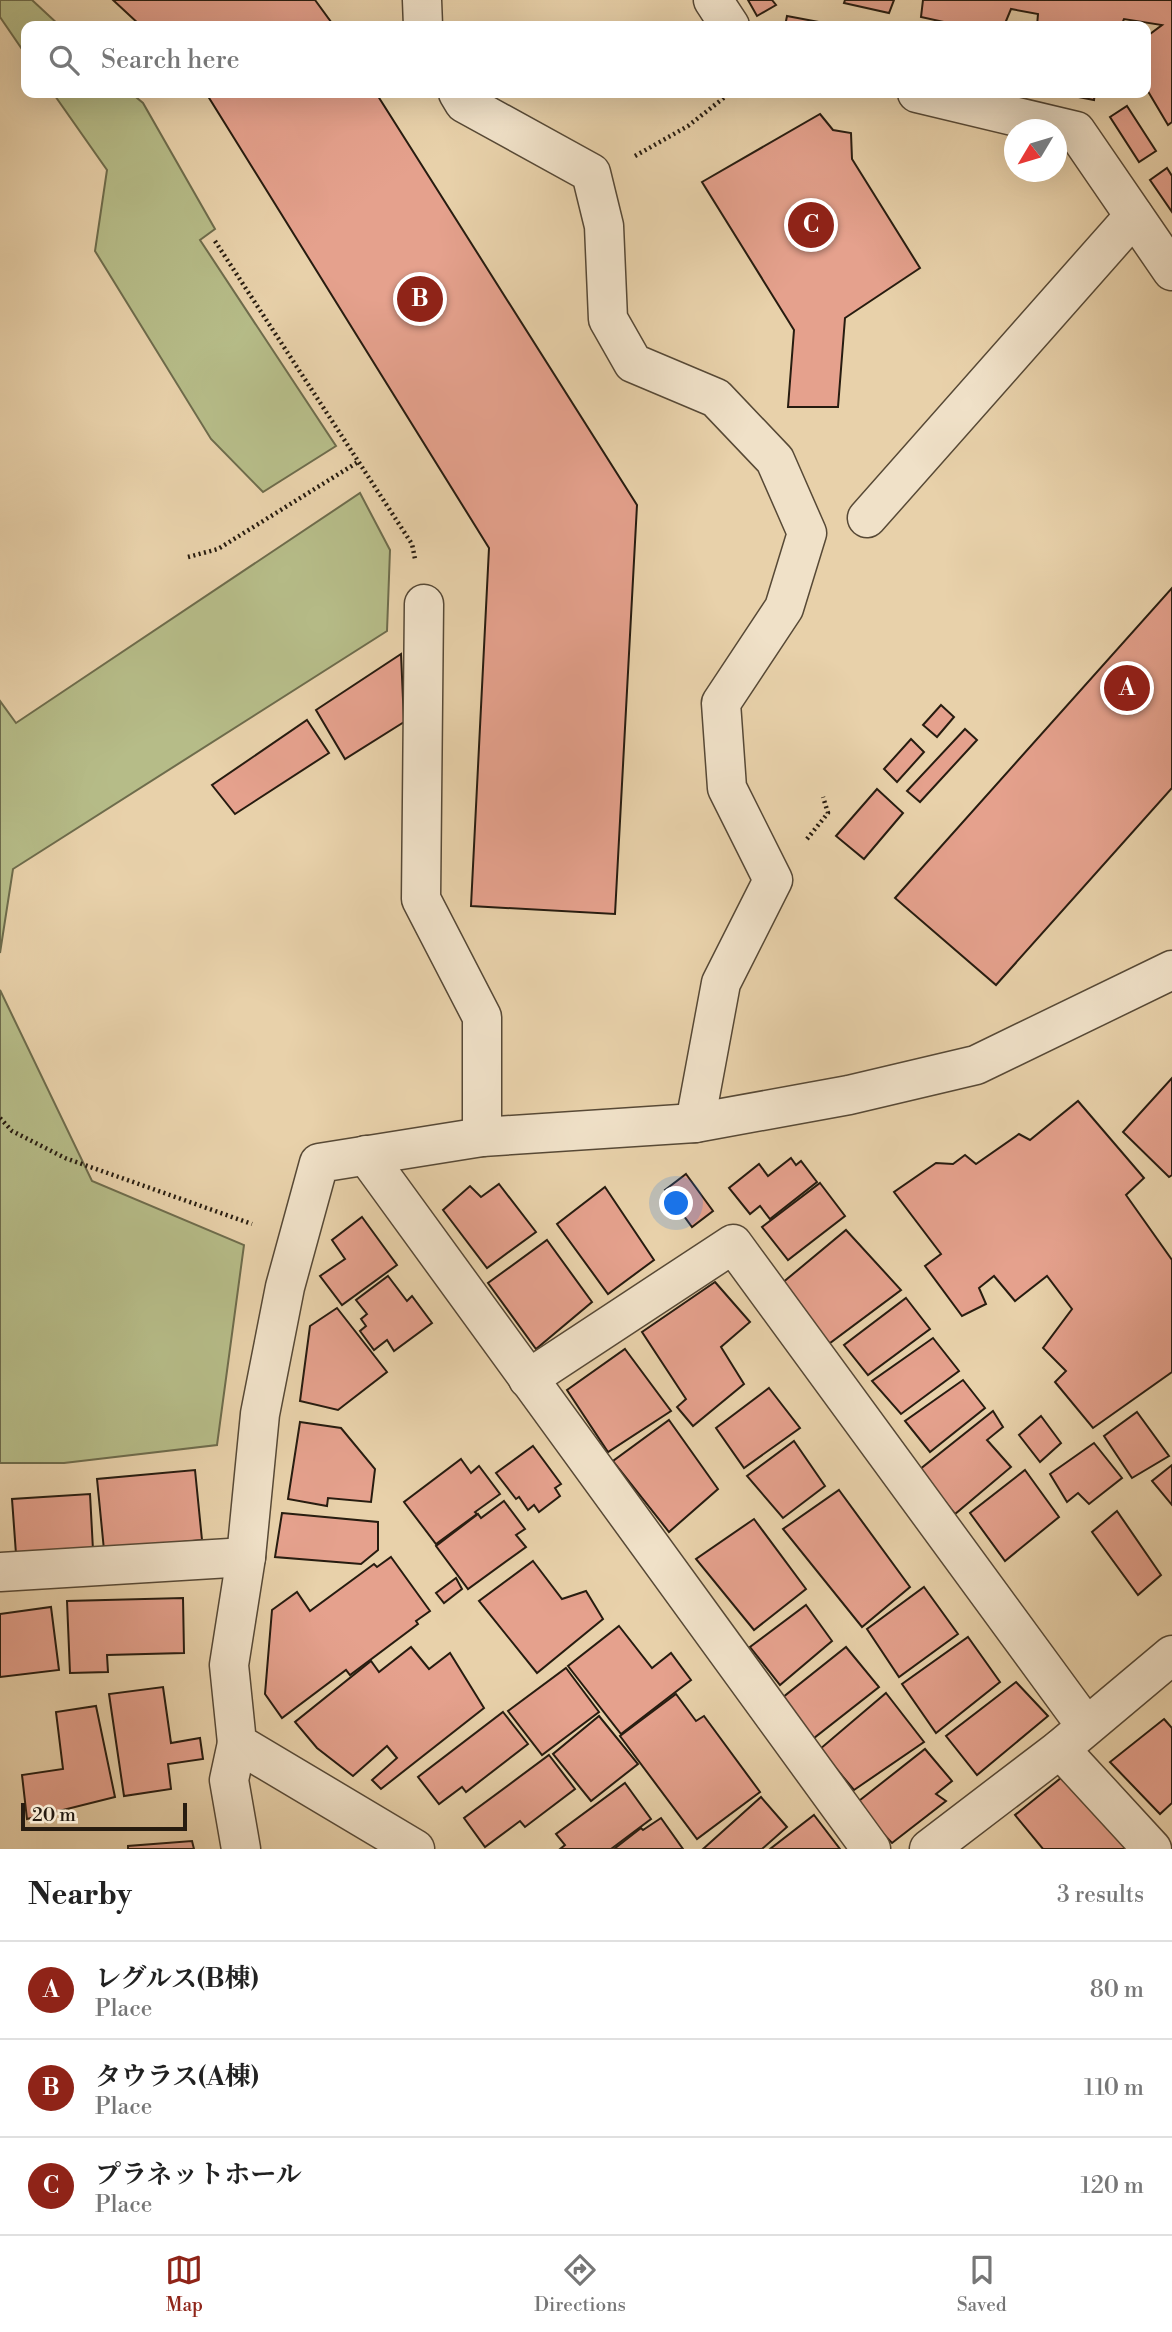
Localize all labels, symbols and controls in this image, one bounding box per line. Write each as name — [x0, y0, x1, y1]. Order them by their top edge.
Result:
search box — [21, 21, 1151, 98]
icon: search — [45, 41, 83, 79]
text: Search here — [101, 44, 240, 76]
north arrow — [1004, 119, 1067, 182]
pin: C — [788, 199, 834, 251]
pin: B — [397, 273, 443, 325]
pin: A — [1104, 662, 1150, 714]
your location — [659, 1186, 693, 1220]
scale bar — [21, 1800, 187, 1832]
text: 20 m — [32, 1803, 76, 1827]
text: Nearby — [28, 1876, 132, 1914]
text: 3 results — [1057, 1881, 1144, 1909]
text: レグルス(B棟) — [95, 1963, 259, 1995]
text: A — [43, 1976, 59, 2004]
text: 80 m — [1090, 1976, 1144, 2004]
text: Place — [95, 1995, 152, 2023]
text: タウラス(A棟) — [95, 2061, 259, 2093]
text: B — [42, 2074, 60, 2102]
text: 110 m — [1084, 2074, 1144, 2102]
text: Place — [95, 2093, 152, 2121]
text: プラネットホール — [95, 2159, 302, 2191]
text: C — [43, 2172, 59, 2200]
text: 120 m — [1080, 2172, 1144, 2200]
text: Place — [95, 2191, 152, 2219]
tab: Map — [165, 2251, 203, 2317]
tab: Directions — [534, 2251, 626, 2317]
tab: Saved — [957, 2251, 1007, 2317]

